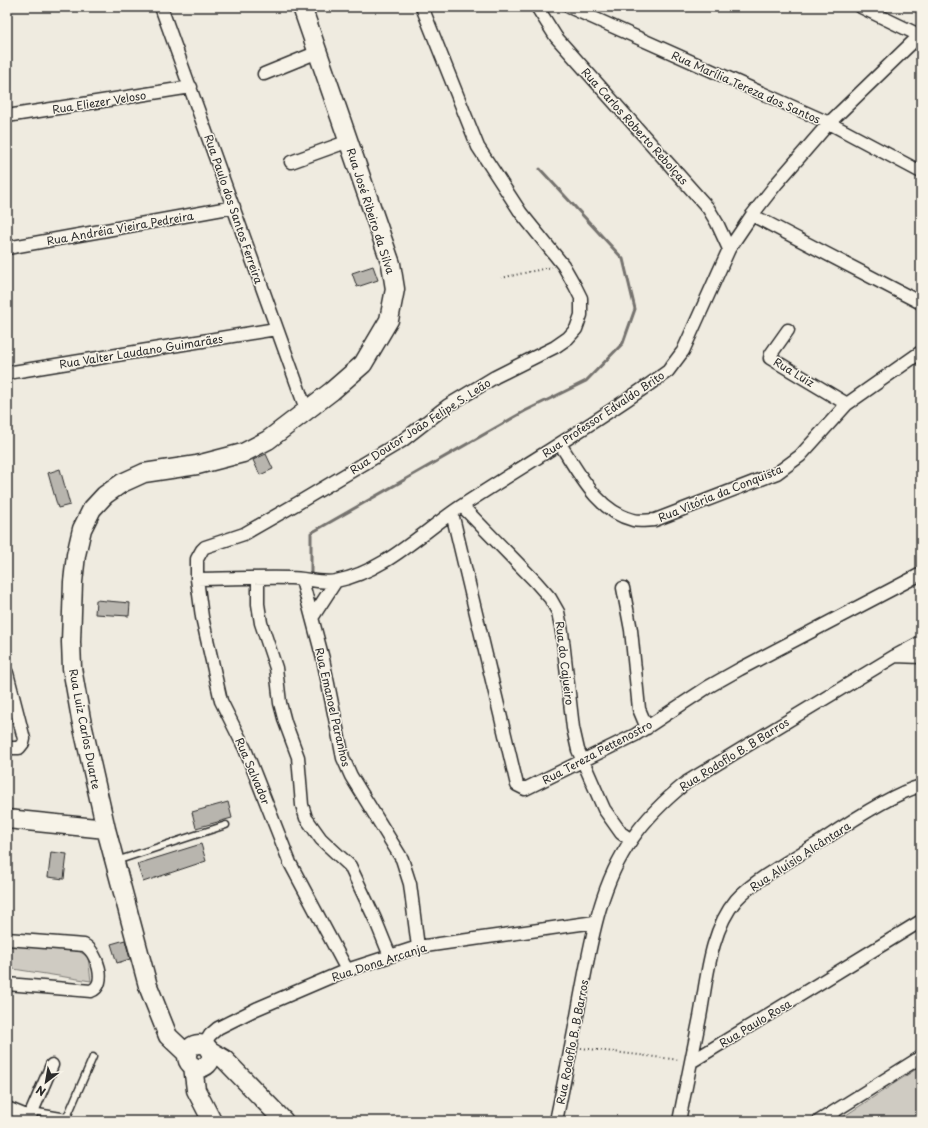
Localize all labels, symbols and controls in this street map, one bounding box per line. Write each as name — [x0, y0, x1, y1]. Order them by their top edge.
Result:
street label: Rua Marília Tereza dos Santos — [669, 46, 823, 128]
street label: Rua Carlos Roberto Rebolças — [578, 64, 692, 188]
street label: Rua Eliezer Veloso — [51, 86, 147, 118]
street label: Rua Paulo dos Santos Ferreira — [200, 132, 268, 286]
street label: Rua José Ribeiro da Silva — [343, 146, 399, 276]
street label: Rua Andréia Vieira Pedreira — [45, 207, 195, 249]
street label: Rua Valter Laudano Guimarães — [58, 330, 224, 372]
street label: Rua Luiz — [770, 353, 818, 391]
street label: Rua Professor Edvaldo Brito — [538, 367, 668, 461]
street label: Rua Doutor João Felipe S. Leão — [346, 374, 494, 478]
street label: Rua Vitória da Conquista — [655, 460, 785, 526]
street label: Rua do Cajueiro — [551, 620, 579, 706]
street label: Rua Emanoel Paranhos — [311, 646, 355, 768]
street label: Rua Luiz Carlos Duarte — [65, 667, 105, 791]
street label: Rua Rodoflo B. B Barros — [676, 713, 792, 795]
street label: Rua Tereza Pettenostro — [539, 716, 655, 788]
street label: Rua Salvador — [231, 735, 275, 807]
street label: Rua Aluísio Alcântara — [746, 817, 854, 895]
street label: Rua Dona Arcanja — [329, 939, 429, 985]
street label: Rua Rodoflo B. B Barros — [552, 978, 592, 1106]
street label: Rua Paulo Rosa — [716, 995, 794, 1051]
north arrow — [26, 1062, 66, 1102]
text: N — [32, 1081, 49, 1101]

